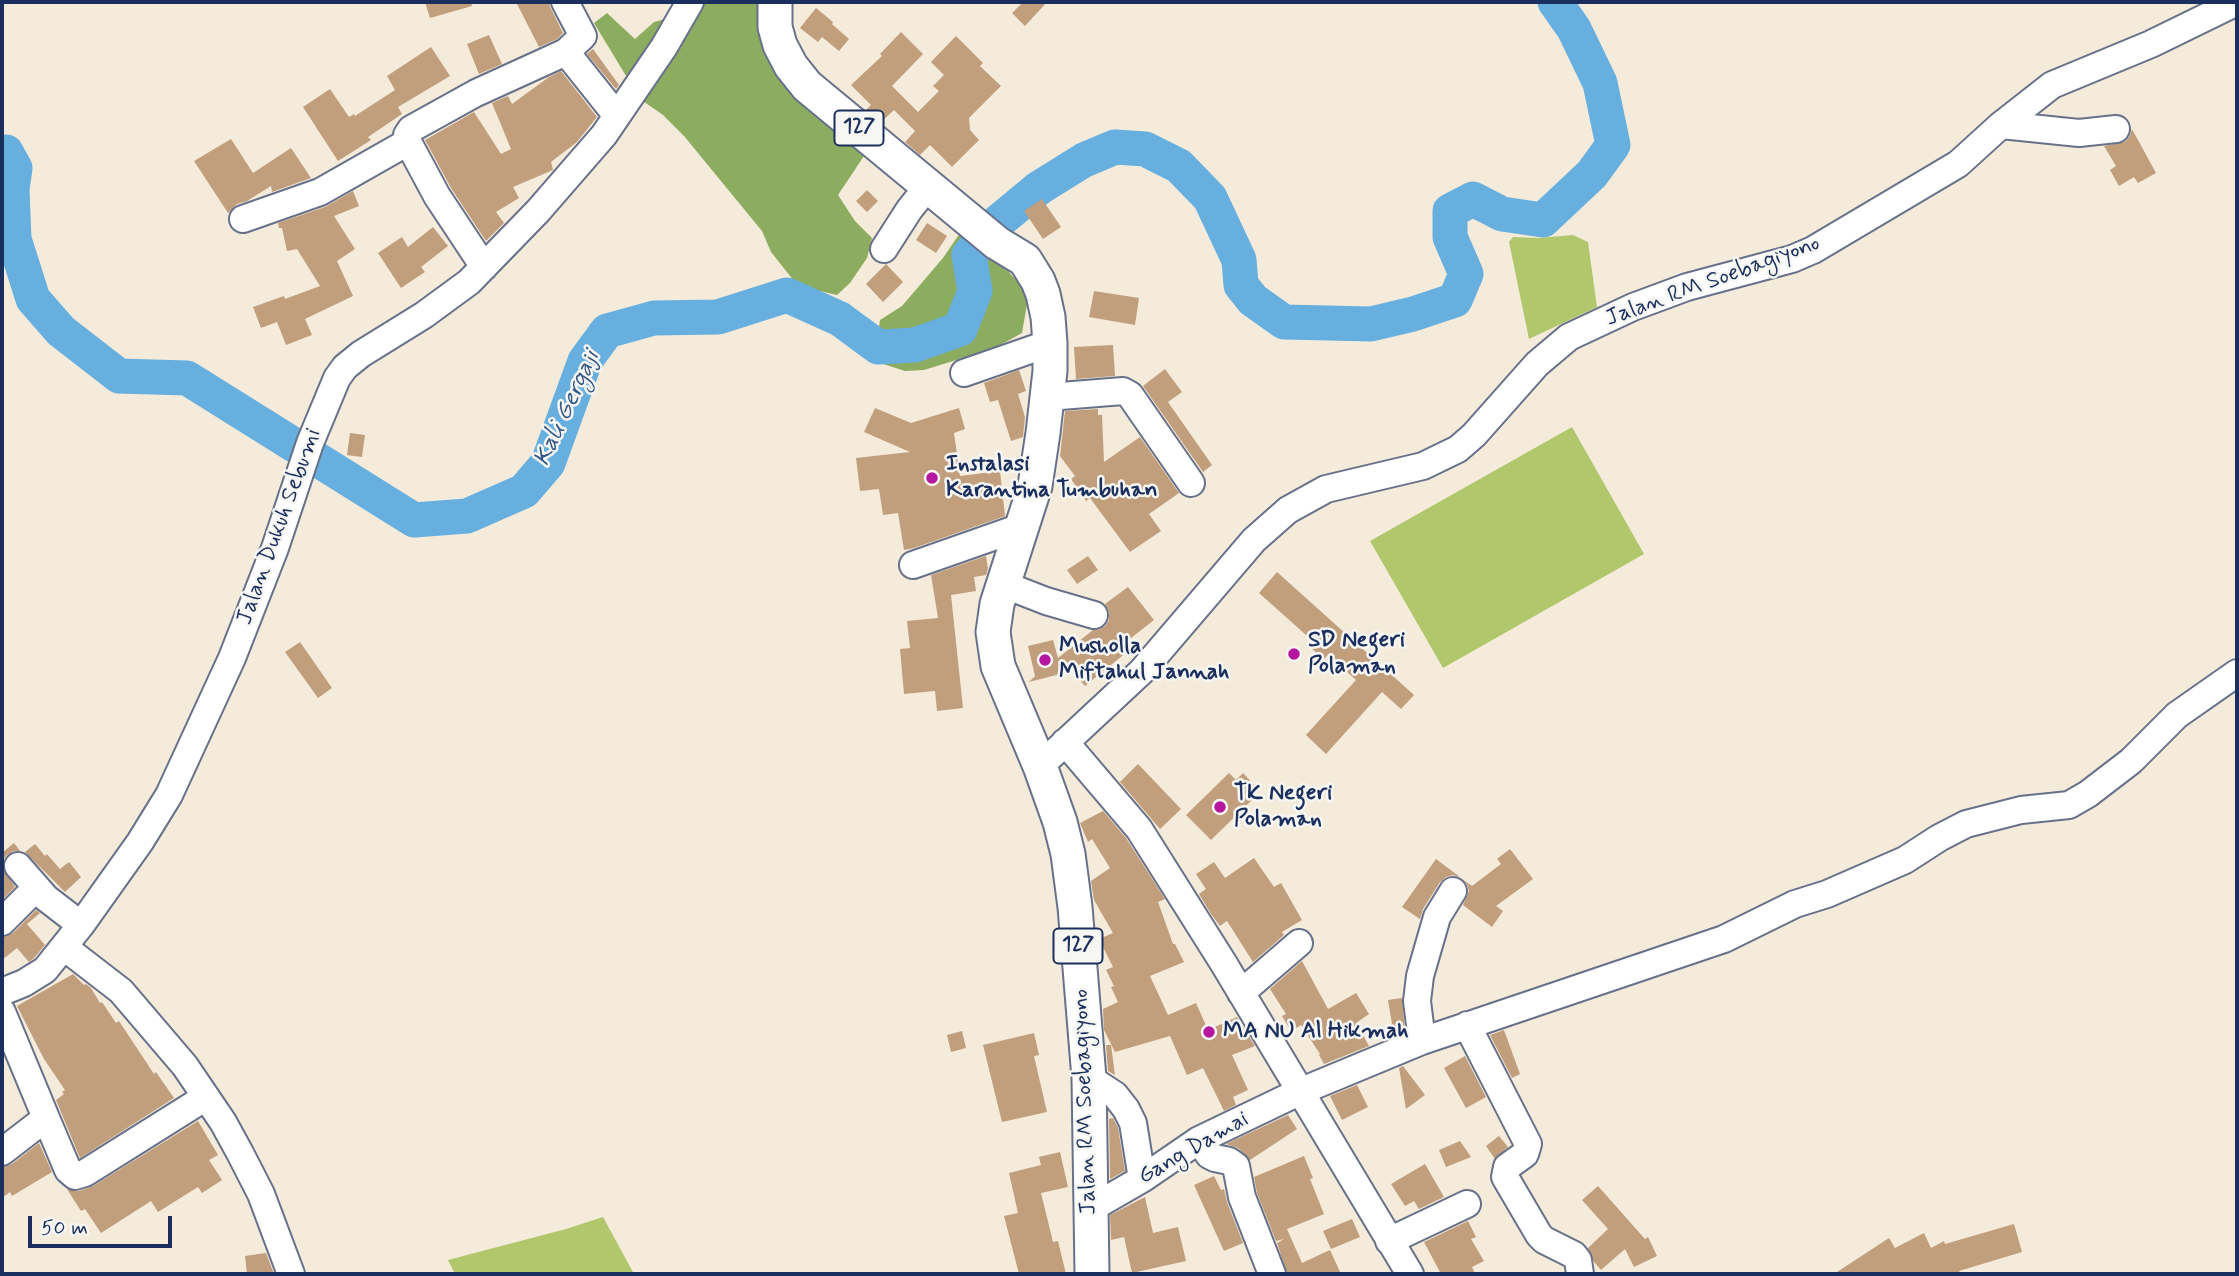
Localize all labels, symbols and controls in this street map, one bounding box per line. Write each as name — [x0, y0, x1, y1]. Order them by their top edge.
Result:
road number: 127 — [834, 110, 884, 146]
street label: Jalan RM Soebagiyono — [1602, 230, 1824, 334]
water label: Kali Gergaji — [529, 347, 607, 471]
street label: Jalan Dukuh Sebumi — [232, 425, 328, 629]
place label: Instalasi Karantina Tumbuhan — [946, 451, 1158, 505]
marker: Instalasi Karantina Tumbuhan — [924, 470, 940, 486]
place label: SD Negeri Polaman — [1308, 627, 1405, 681]
place label: Musholla Miftahul Jannah — [1059, 633, 1230, 687]
marker: SD Negeri Polaman — [1286, 646, 1302, 662]
marker: Musholla Miftahul Jannah — [1037, 652, 1053, 668]
place label: TK Negeri Polaman — [1234, 780, 1332, 834]
marker: TK Negeri Polaman — [1212, 799, 1228, 815]
road number: 127 — [1054, 928, 1102, 964]
street label: Jalan RM Soebagiyono — [1068, 989, 1104, 1215]
place label: MA NU Al Hikmah — [1223, 1018, 1409, 1046]
marker: MA NU Al Hikmah — [1201, 1024, 1217, 1040]
street label: Gang Damai — [1134, 1106, 1254, 1192]
scale bar — [32, 1202, 175, 1246]
text: 50 m — [41, 1214, 88, 1242]

